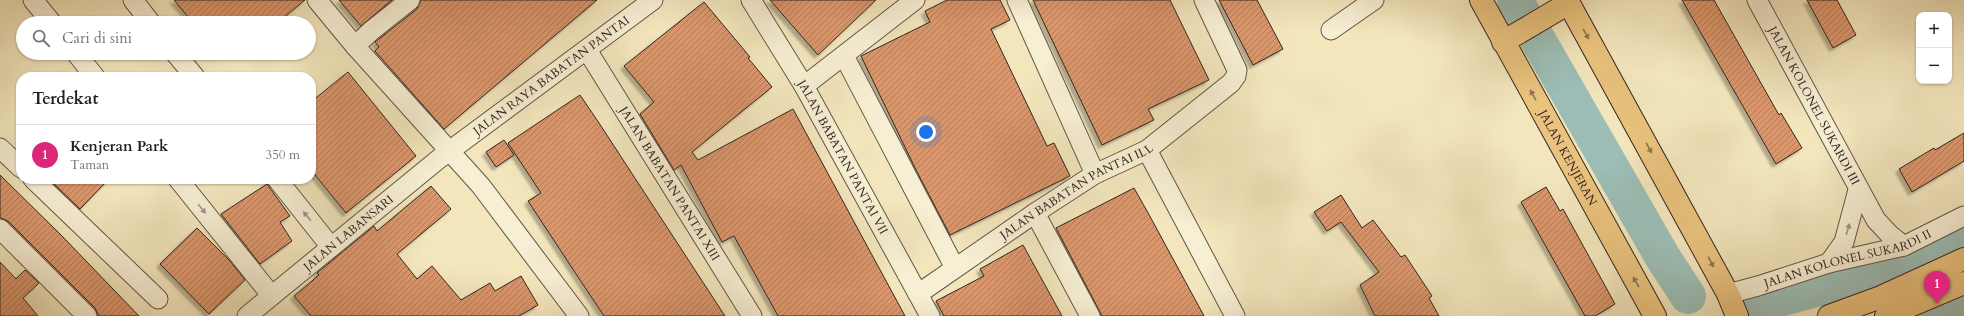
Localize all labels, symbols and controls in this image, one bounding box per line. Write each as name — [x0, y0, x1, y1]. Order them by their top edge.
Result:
street label: JALAN RAYA BABATAN PANTAI — [468, 12, 633, 140]
map controls — [1916, 12, 1952, 84]
button: + — [1916, 12, 1952, 48]
search box — [16, 16, 316, 60]
street label: JALAN KOLONEL SUKARDI III — [1764, 22, 1863, 188]
icon: search — [30, 27, 52, 49]
text: Cari di sini — [62, 28, 132, 48]
one-way arrow — [1583, 28, 1590, 40]
button: − — [1916, 48, 1952, 84]
street label: JALAN BABATAN PANTAI VII — [793, 75, 892, 237]
text: Terdekat — [32, 87, 98, 110]
one-way arrow — [1529, 89, 1536, 101]
street label: JALAN BABATAN PANTAI XIII — [615, 102, 724, 263]
street label: JALAN KENJERAN — [1534, 105, 1601, 209]
your location — [916, 122, 936, 142]
text: Kenjeran Park — [70, 136, 168, 156]
street label: JALAN BABATAN PANTAI ILL — [995, 140, 1157, 244]
one-way arrow — [1646, 142, 1653, 154]
text: 1 — [42, 146, 48, 164]
text: 350 m — [266, 146, 300, 164]
text: Taman — [70, 156, 109, 174]
street label: JALAN LABANSARI — [299, 191, 397, 276]
one-way arrow — [198, 204, 206, 215]
one-way arrow — [303, 211, 311, 222]
one-way arrow — [1845, 223, 1851, 235]
street label: JALAN KOLONEL SUKARDI II — [1760, 226, 1934, 292]
one-way arrow — [1708, 256, 1714, 268]
pin: 1 — [1924, 271, 1950, 304]
one-way arrow — [1632, 276, 1639, 288]

